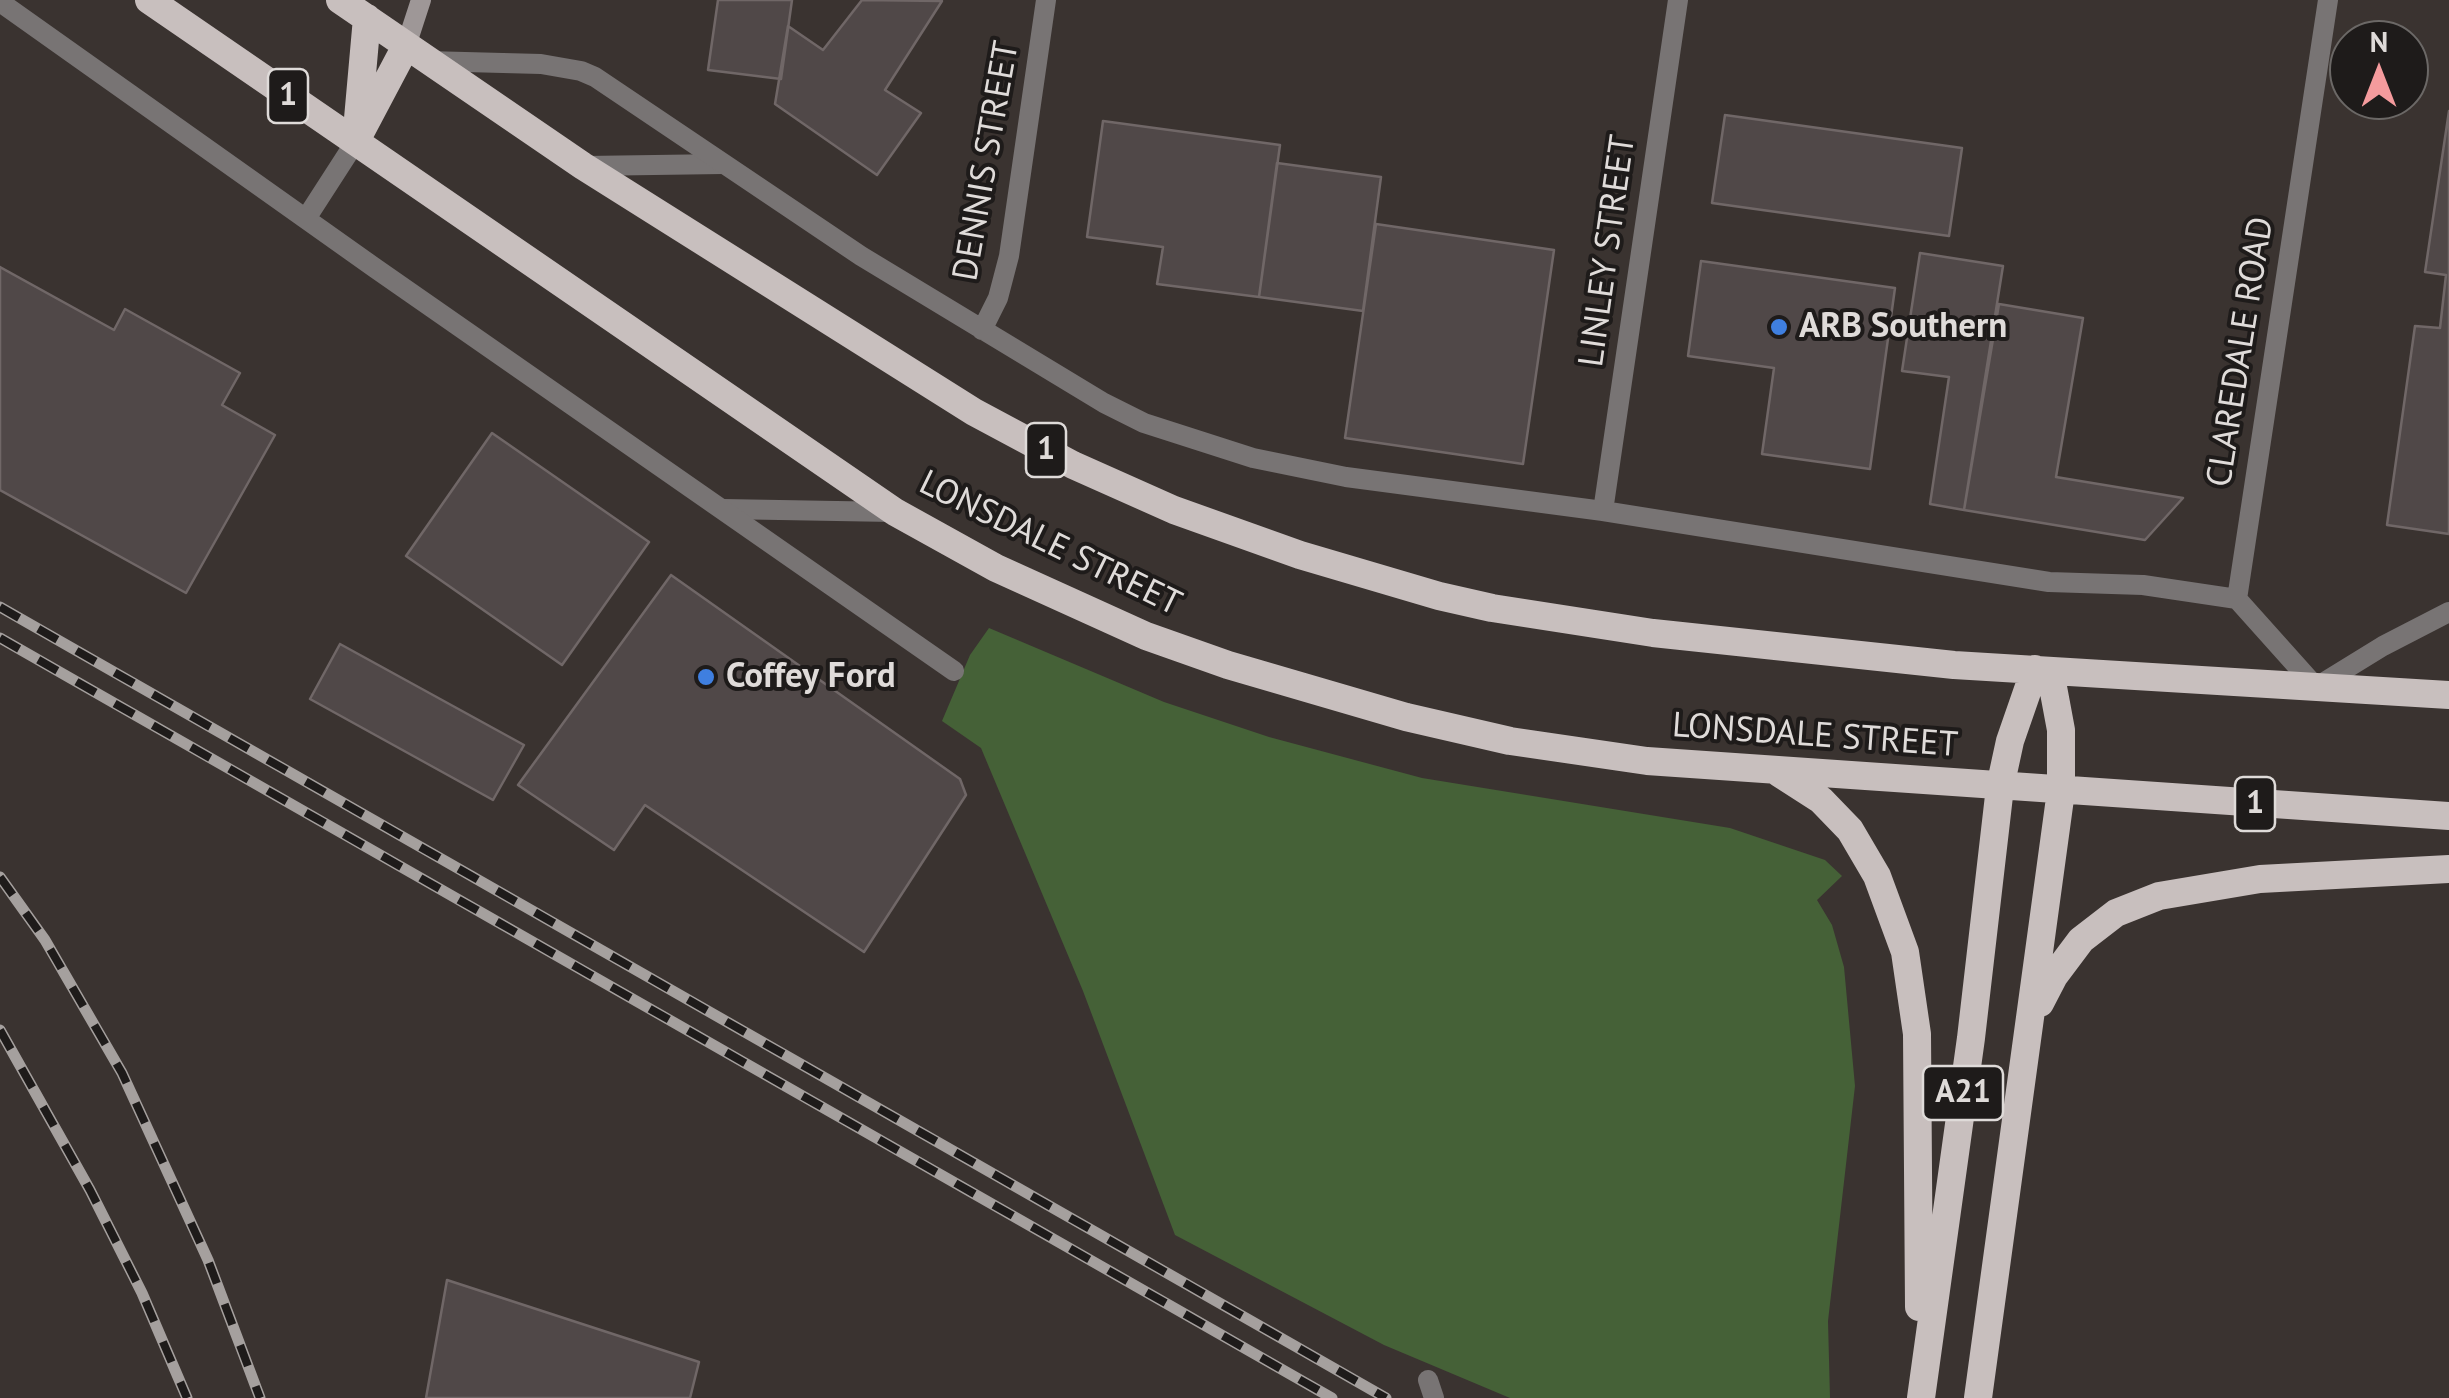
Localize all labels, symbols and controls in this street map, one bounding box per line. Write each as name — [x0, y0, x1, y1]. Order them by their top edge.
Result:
north arrow — [2329, 20, 2429, 120]
text: N — [2370, 23, 2388, 60]
street label: DENNIS STREET — [945, 38, 1029, 284]
road number: 1 — [268, 69, 308, 123]
street label: LINLEY STREET — [1571, 133, 1645, 369]
street label: CLAREDALE ROAD — [2199, 214, 2283, 490]
place label: ARB Southern — [1799, 306, 2007, 348]
marker: ARB Southern — [1768, 316, 1790, 338]
road number: 1 — [1026, 423, 1066, 477]
street label: LONSDALE STREET — [912, 462, 1188, 626]
place label: Coffey Ford — [726, 656, 896, 698]
marker: Coffey Ford — [695, 666, 717, 688]
street label: LONSDALE STREET — [1671, 705, 1959, 767]
road number: 1 — [2235, 777, 2275, 831]
road number: A21 — [1923, 1066, 2003, 1120]

